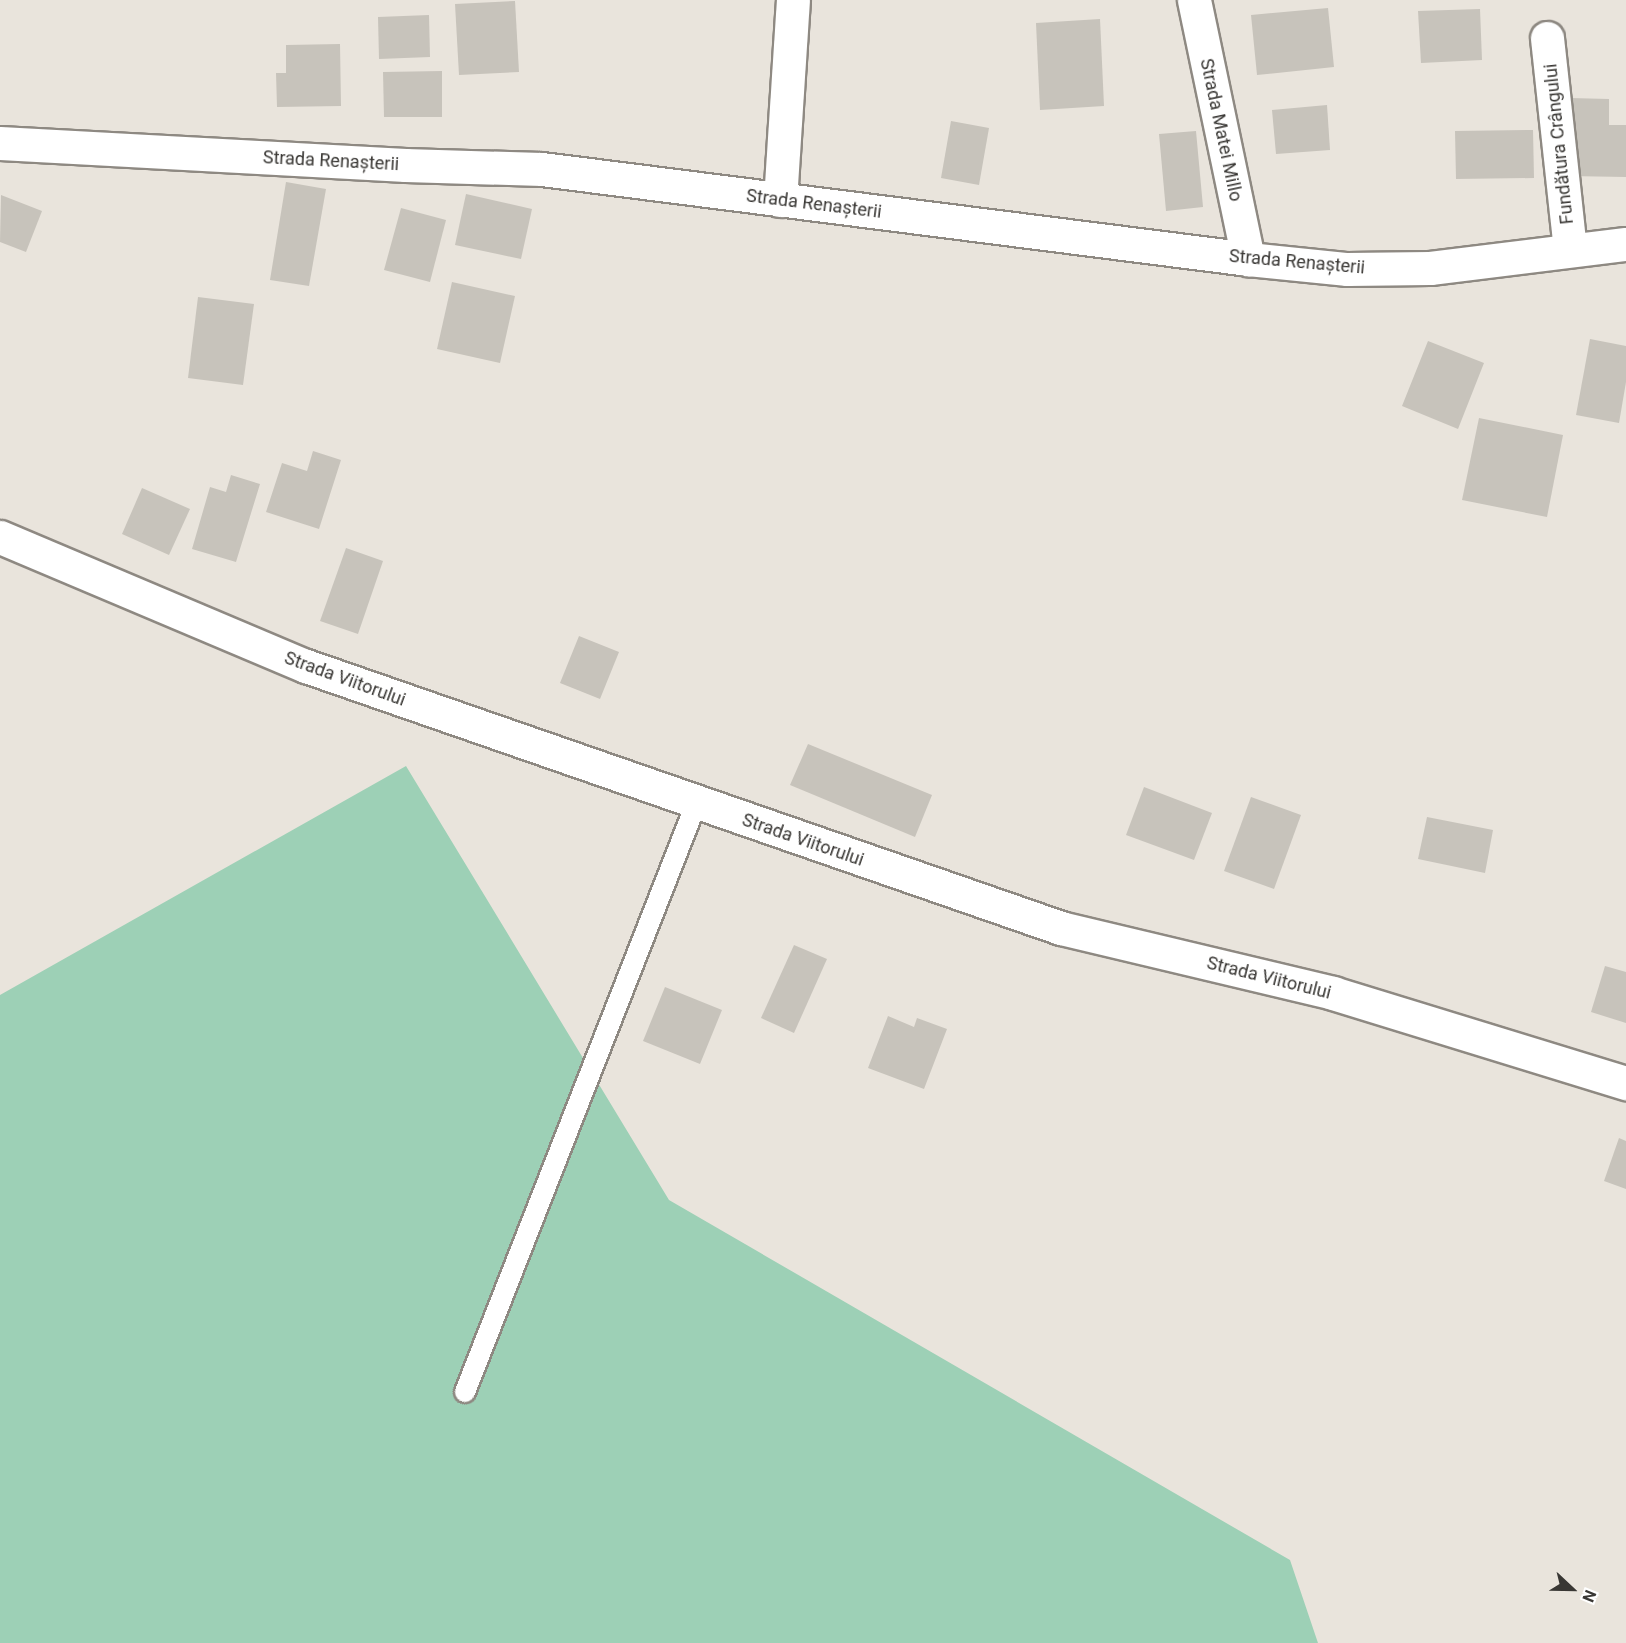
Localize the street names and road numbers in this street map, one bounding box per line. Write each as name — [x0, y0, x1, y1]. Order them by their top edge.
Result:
street label: Strada Matei Millo — [1195, 57, 1247, 203]
street label: Fundătura Crângului — [1540, 63, 1578, 225]
street label: Strada Renașterii — [262, 147, 400, 175]
street label: Strada Renașterii — [745, 185, 883, 223]
street label: Strada Renașterii — [1228, 245, 1366, 279]
street label: Strada Viitorului — [281, 647, 409, 711]
street label: Strada Viitorului — [739, 809, 867, 871]
street label: Strada Viitorului — [1205, 952, 1333, 1004]

